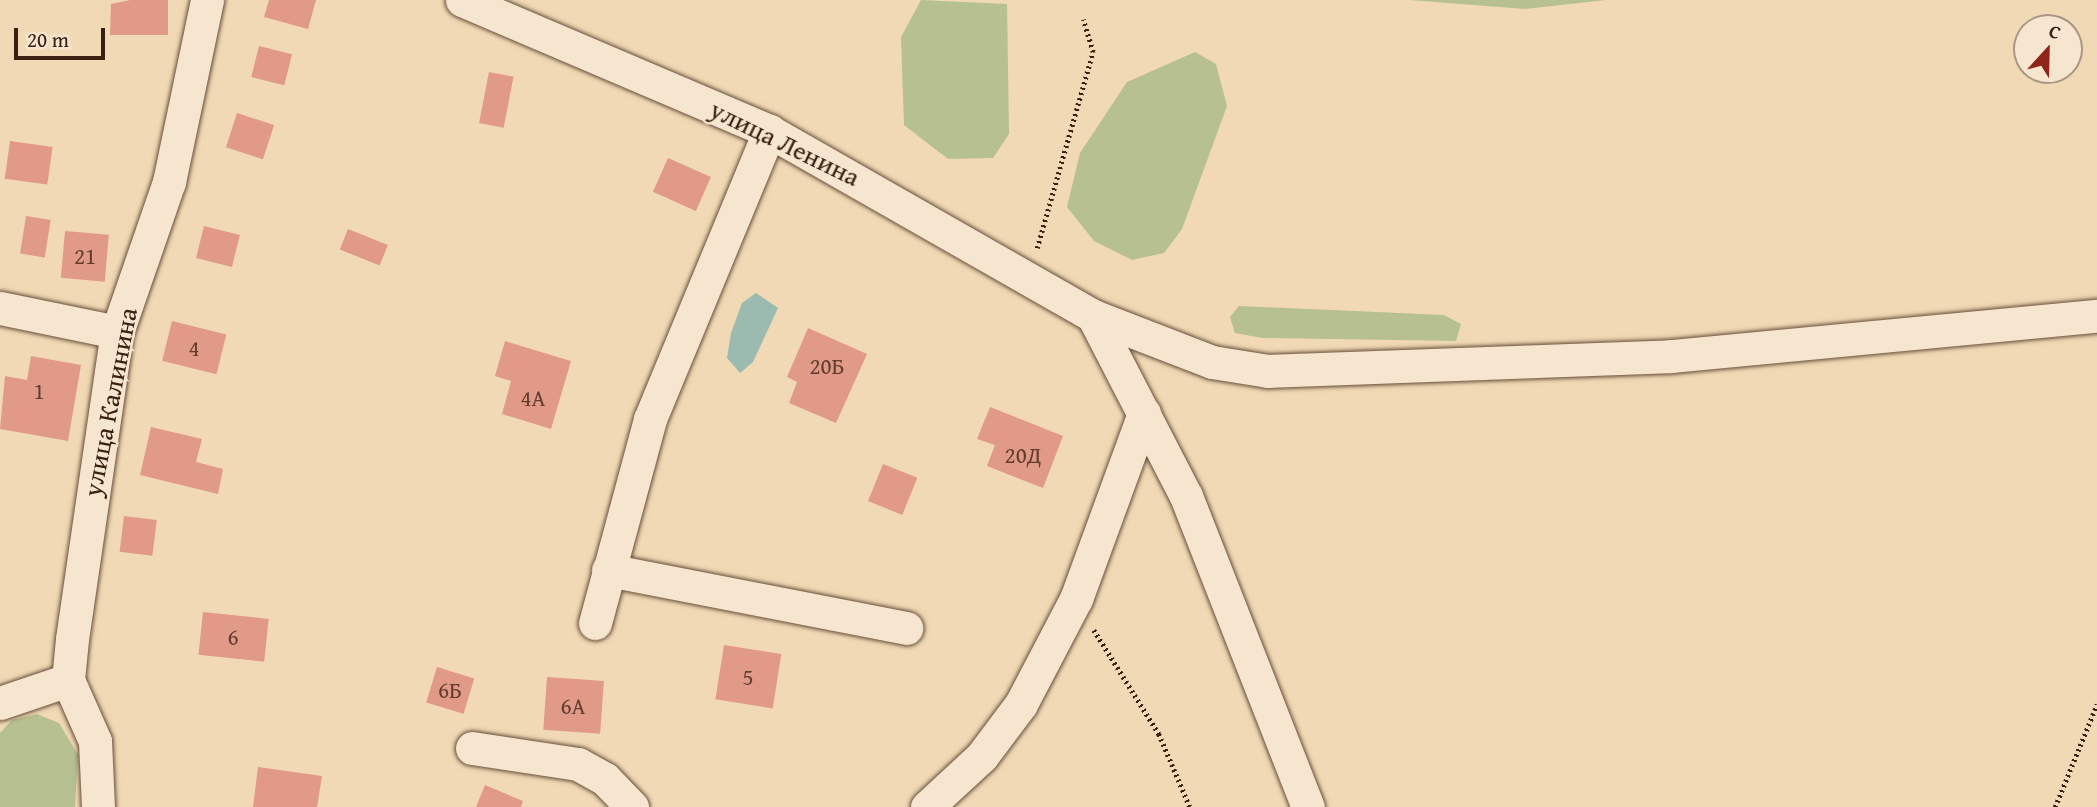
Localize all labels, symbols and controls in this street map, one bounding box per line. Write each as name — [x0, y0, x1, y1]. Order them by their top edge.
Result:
scale bar — [18, 14, 108, 58]
north arrow — [2013, 14, 2083, 84]
text: С — [2045, 16, 2065, 46]
text: 20 m — [27, 24, 69, 55]
street label: улица Ленина — [705, 93, 865, 193]
house number: 21 — [74, 242, 96, 270]
street label: улица Калинина — [76, 305, 144, 499]
house number: 4 — [188, 334, 200, 362]
house number: 20Б — [809, 352, 845, 380]
house number: 1 — [33, 377, 45, 405]
house number: 4А — [520, 384, 546, 412]
house number: 20Д — [1005, 441, 1041, 469]
house number: 6 — [227, 623, 239, 651]
house number: 5 — [742, 663, 754, 691]
house number: 6Б — [438, 676, 462, 704]
house number: 6А — [560, 692, 586, 720]

